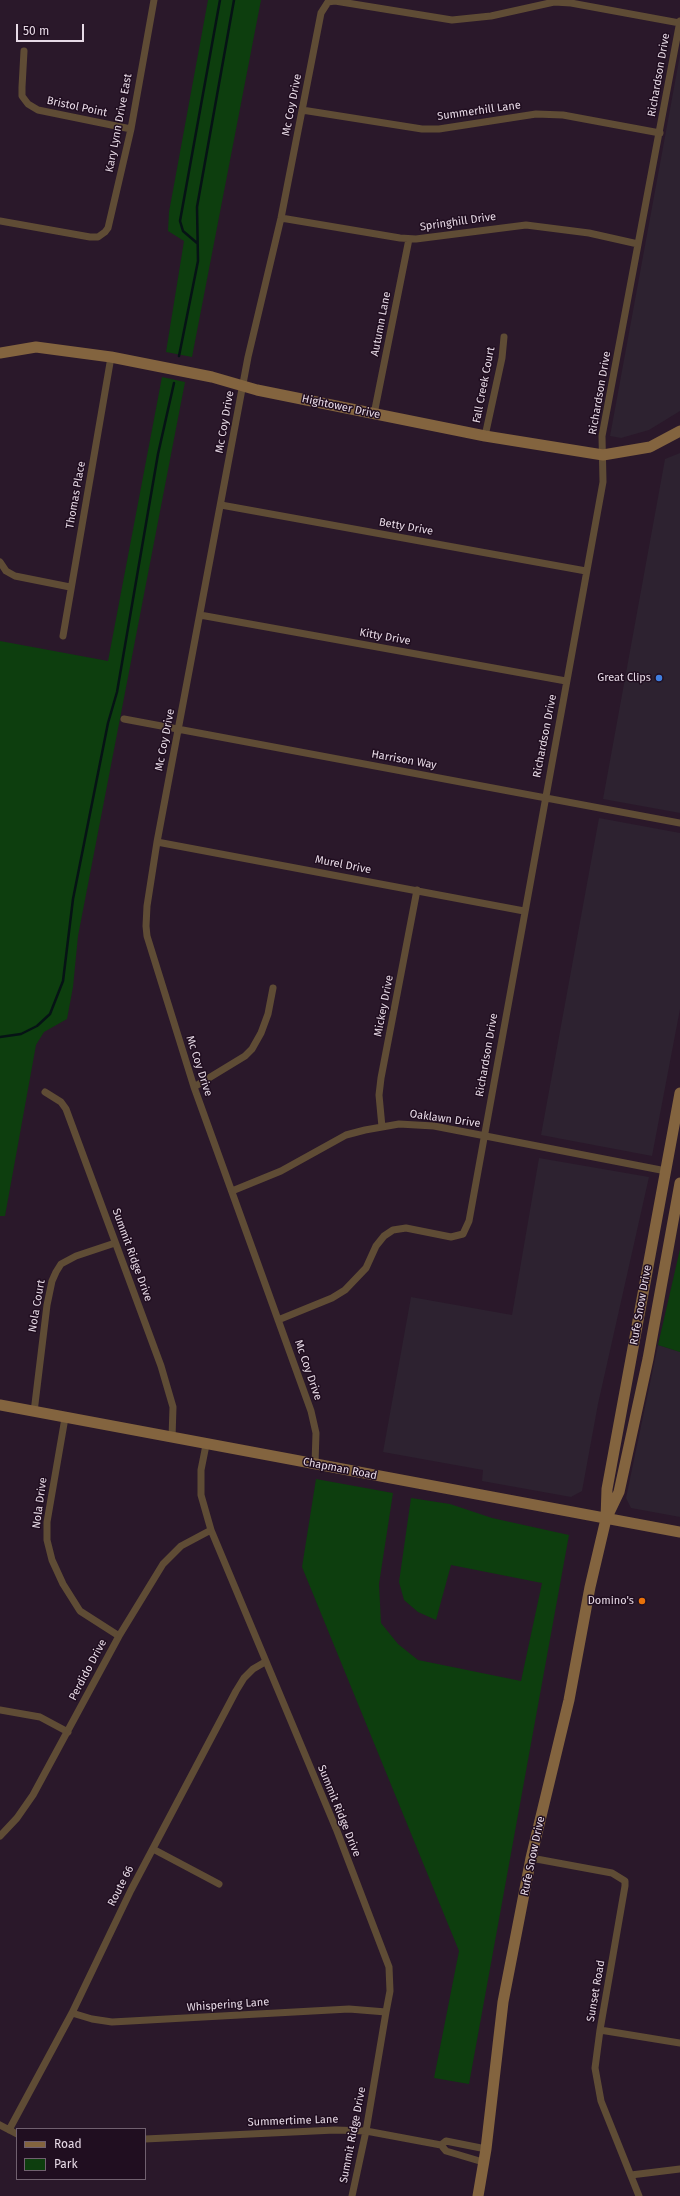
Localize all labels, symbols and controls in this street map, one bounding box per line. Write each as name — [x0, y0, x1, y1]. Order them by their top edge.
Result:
scale bar — [18, 16, 86, 42]
text: 50 m — [23, 24, 49, 38]
street label: Richardson Drive — [645, 32, 673, 118]
street label: Kary Lynn Drive East — [103, 72, 135, 174]
street label: Mc Coy Drive — [279, 73, 305, 137]
street label: Bristol Point — [46, 94, 108, 120]
street label: Summerhill Lane — [436, 99, 522, 123]
street label: Springhill Drive — [419, 210, 497, 234]
street label: Autumn Lane — [368, 291, 394, 357]
street label: Fall Creek Court — [470, 346, 498, 424]
street label: Richardson Drive — [586, 350, 614, 436]
street label: Mc Coy Drive — [213, 390, 237, 454]
street label: Hightower Drive — [301, 392, 381, 422]
street label: Thomas Place — [64, 460, 88, 530]
street label: Betty Drive — [378, 516, 434, 538]
street label: Kitty Drive — [358, 626, 412, 648]
place label: Great Clips — [597, 671, 651, 685]
marker: Great Clips — [654, 673, 664, 683]
street label: Richardson Drive — [530, 693, 560, 779]
street label: Mc Coy Drive — [152, 708, 178, 772]
street label: Harrison Way — [370, 748, 438, 772]
street label: Murel Drive — [314, 853, 372, 877]
street label: Mickey Drive — [372, 974, 396, 1038]
street label: Richardson Drive — [473, 1012, 501, 1098]
street label: Mc Coy Drive — [183, 1034, 215, 1098]
street label: Oaklawn Drive — [409, 1108, 481, 1130]
street label: Summit Ridge Drive — [109, 1207, 155, 1303]
street label: Rufe Snow Drive — [627, 1264, 655, 1346]
street label: Nola Court — [26, 1279, 48, 1333]
street label: Mc Coy Drive — [291, 1338, 325, 1402]
street label: Chapman Road — [302, 1455, 378, 1483]
street label: Nola Drive — [30, 1476, 50, 1530]
place label: Domino's — [588, 1594, 634, 1608]
marker: Domino's — [637, 1596, 647, 1606]
street label: Perdido Drive — [66, 1637, 110, 1703]
street label: Summit Ridge Drive — [315, 1763, 363, 1859]
street label: Rufe Snow Drive — [518, 1815, 548, 1897]
street label: Route 66 — [105, 1864, 137, 1908]
street label: Sunset Road — [584, 1959, 608, 2023]
street label: Whispering Lane — [186, 1996, 270, 2014]
street label: Summit Ridge Drive — [337, 2086, 369, 2184]
street label: Summertime Lane — [247, 2113, 339, 2129]
legend — [16, 2128, 146, 2180]
text: Road — [54, 2137, 82, 2151]
text: Park — [54, 2157, 78, 2171]

